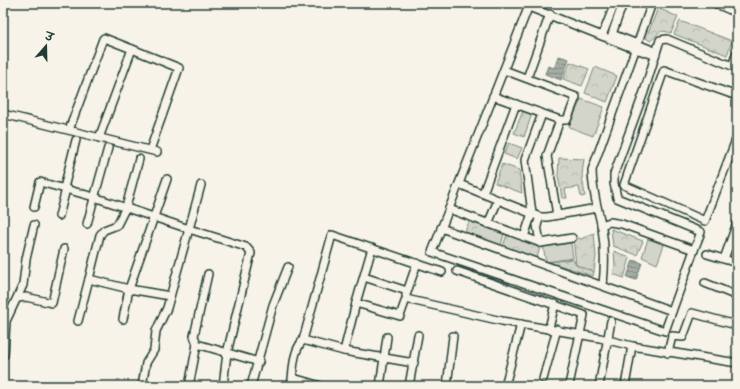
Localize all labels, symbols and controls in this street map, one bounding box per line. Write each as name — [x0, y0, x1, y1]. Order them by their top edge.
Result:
north arrow — [26, 26, 66, 66]
text: उ — [42, 30, 56, 46]

